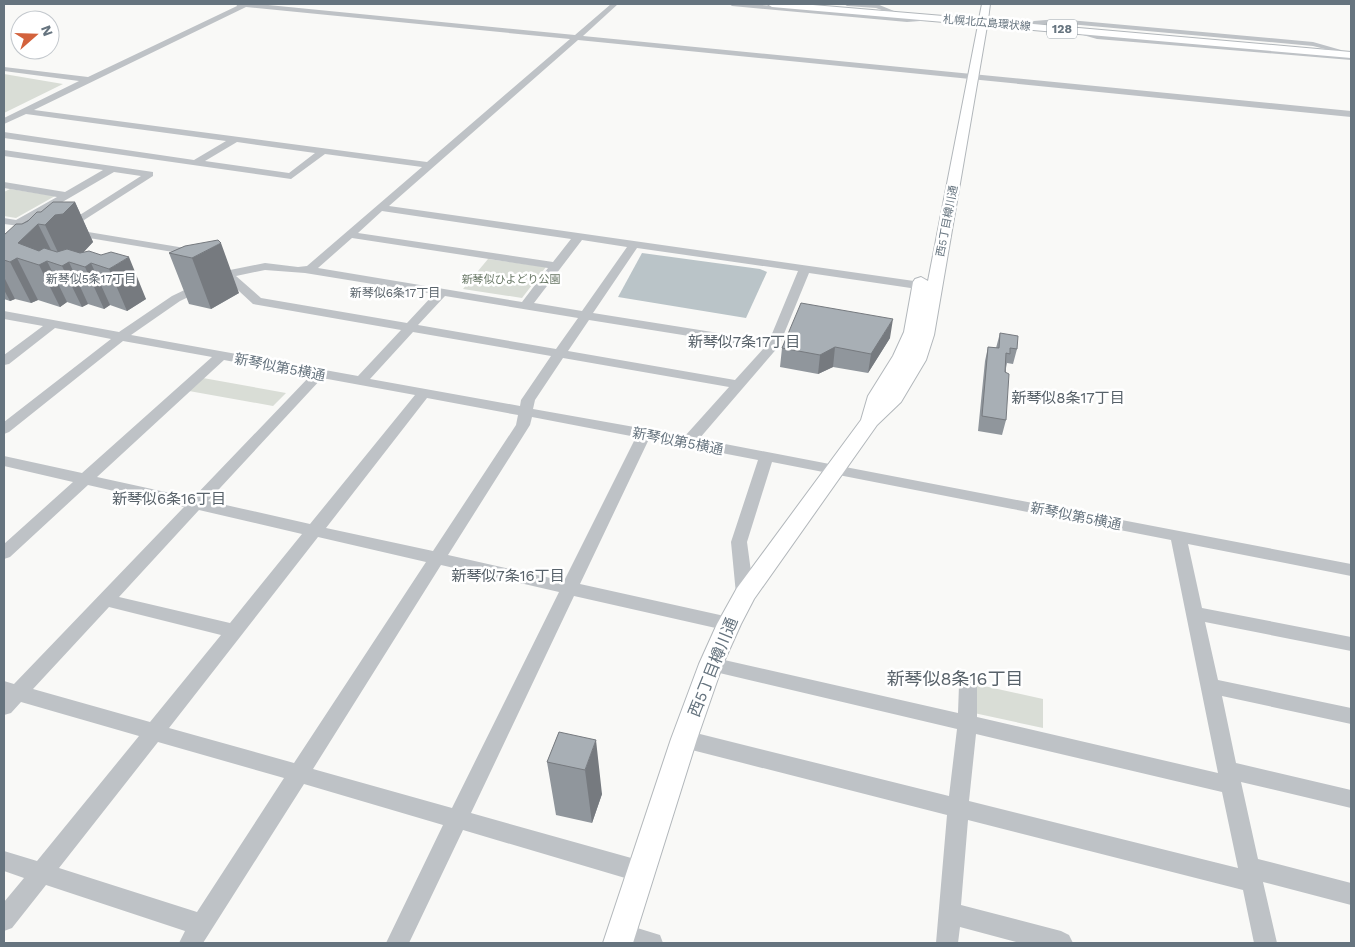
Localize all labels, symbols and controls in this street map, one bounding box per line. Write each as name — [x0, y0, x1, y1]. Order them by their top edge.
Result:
north arrow — [10, 10, 60, 60]
street label: 札幌北広島環状線 — [943, 13, 1031, 33]
road number: 128 — [1047, 20, 1077, 38]
text: N — [38, 23, 57, 38]
street label: 西5丁目樽川通 — [934, 184, 960, 258]
district label: 新琴似5条17丁目 — [46, 272, 136, 286]
park label: 新琴似ひよどり公園 — [462, 273, 561, 286]
district label: 新琴似6条17丁目 — [350, 286, 440, 300]
district label: 新琴似7条17丁目 — [688, 333, 800, 351]
street label: 新琴似第5横通 — [233, 350, 327, 384]
district label: 新琴似8条17丁目 — [1011, 389, 1125, 407]
street label: 新琴似第5横通 — [631, 424, 725, 458]
district label: 新琴似6条16丁目 — [112, 490, 226, 508]
street label: 新琴似第5横通 — [1029, 499, 1123, 533]
district label: 新琴似7条16丁目 — [451, 567, 565, 585]
street label: 西5丁目樽川通 — [684, 615, 742, 719]
district label: 新琴似8条16丁目 — [886, 668, 1024, 689]

